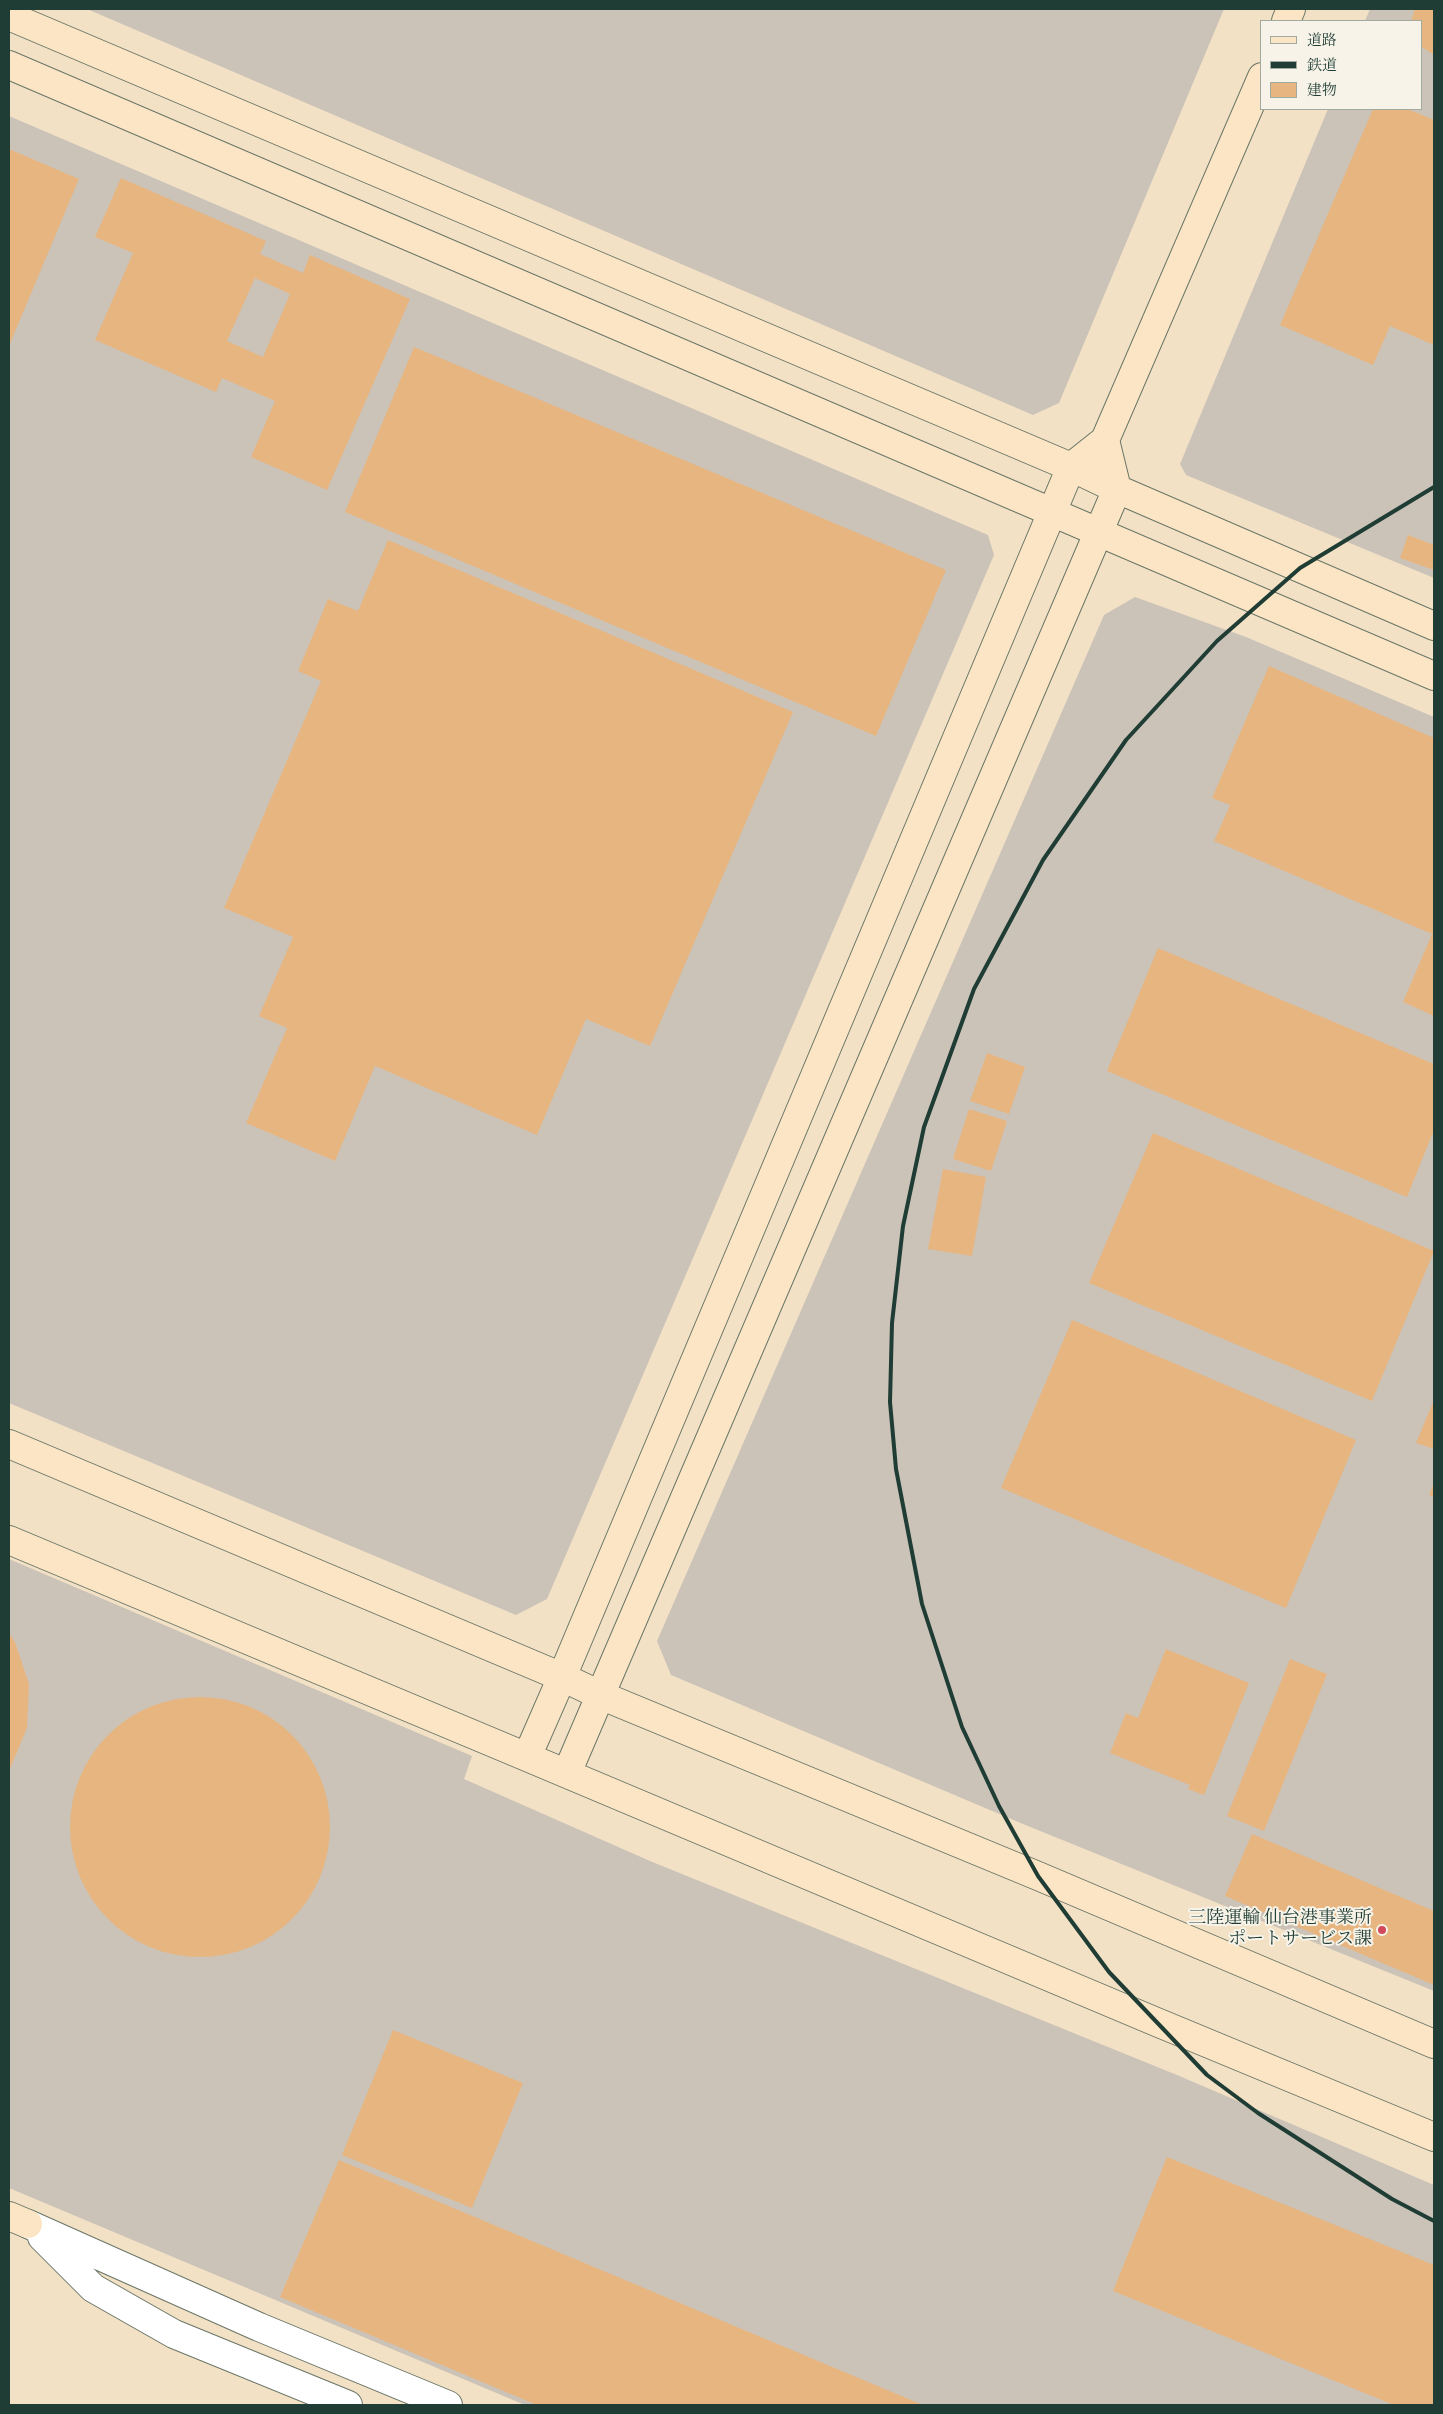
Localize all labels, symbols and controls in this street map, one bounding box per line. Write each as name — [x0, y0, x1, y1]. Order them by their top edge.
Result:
legend — [1260, 20, 1423, 110]
text: 道路 — [1307, 31, 1337, 52]
text: 鉄道 — [1307, 56, 1337, 77]
text: 建物 — [1307, 81, 1337, 102]
place label: 三陸運輸 仙台港事業所 ポートサービス課 — [1188, 1909, 1372, 1952]
marker: 三陸運輸 仙台港事業所 ポートサービス課 — [1376, 1924, 1388, 1936]

